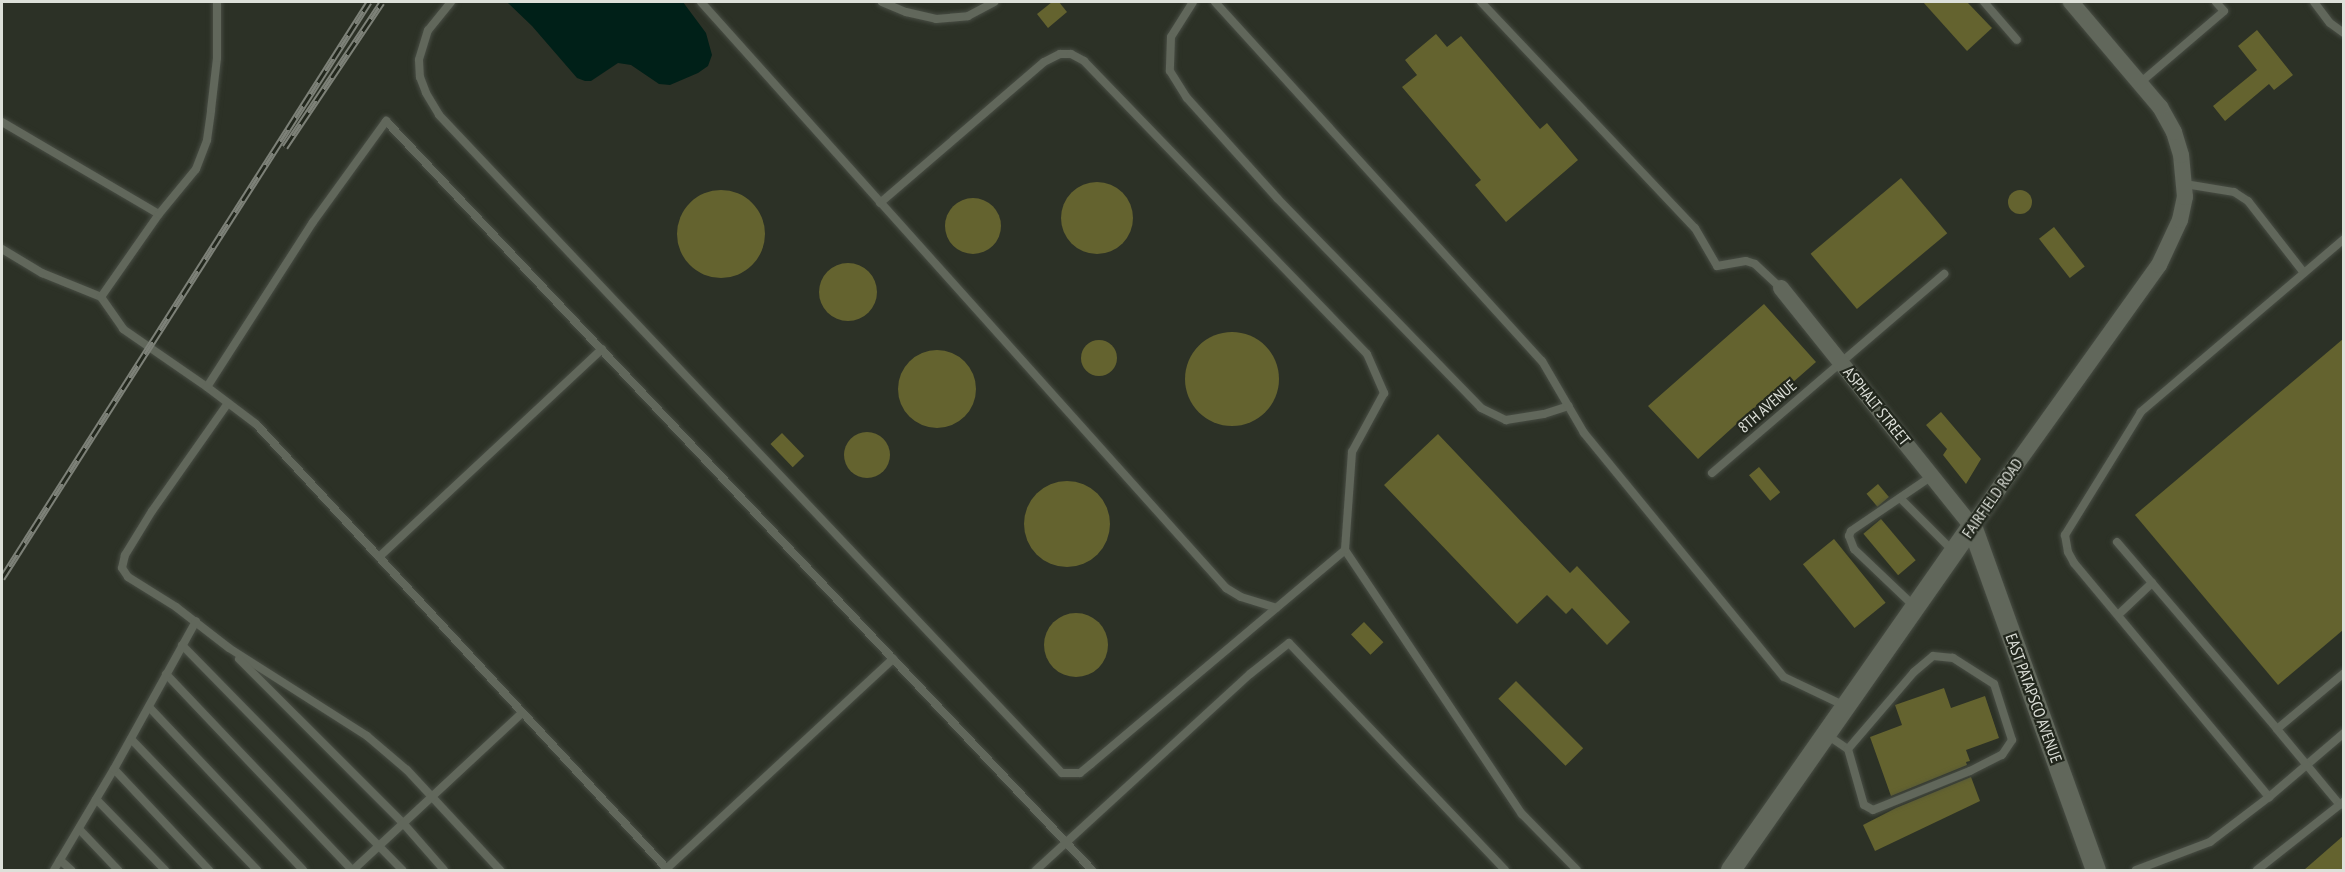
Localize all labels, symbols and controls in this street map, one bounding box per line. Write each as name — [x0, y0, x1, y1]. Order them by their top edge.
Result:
street label: ASPHALT STREET — [1839, 363, 1915, 449]
street label: 8TH AVENUE — [1734, 375, 1800, 437]
street label: FAIRFIELD ROAD — [1958, 454, 2026, 542]
street label: EAST PATAPSCO AVENUE — [2002, 630, 2066, 766]

